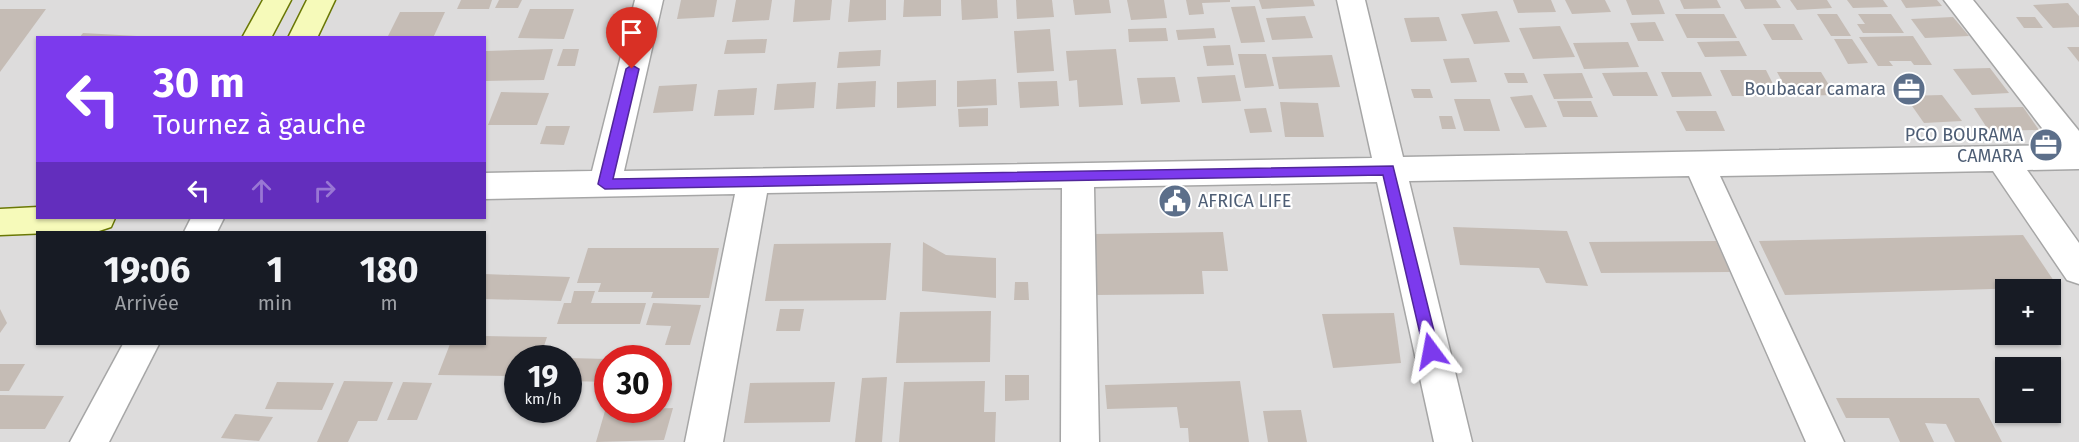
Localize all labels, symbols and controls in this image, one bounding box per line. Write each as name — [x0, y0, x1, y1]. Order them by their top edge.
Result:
pin — [606, 7, 657, 69]
icon: arrive — [615, 16, 648, 49]
text: 30 m — [153, 58, 245, 108]
icon: left — [54, 60, 132, 138]
office icon: Boubacar camara — [1891, 71, 1927, 107]
place label: Boubacar camara — [1744, 78, 1886, 100]
text: Tournez à gauche — [153, 109, 366, 141]
place label: PCO BOURAMA CAMARA — [1905, 124, 2024, 167]
office icon: PCO BOURAMA CAMARA — [2028, 127, 2064, 163]
icon: left — [182, 174, 215, 207]
icon: ahead — [245, 174, 278, 207]
icon: right — [308, 174, 341, 207]
public building icon: AFRICA LIFE — [1157, 183, 1193, 219]
place label: AFRICA LIFE — [1198, 190, 1291, 212]
text: 19:06 — [103, 248, 190, 292]
text: 1 — [267, 248, 283, 292]
text: 180 — [360, 248, 419, 292]
map controls — [1995, 279, 2061, 423]
button: + — [1995, 279, 2061, 345]
text: Arrivée — [115, 291, 179, 315]
text: min — [258, 291, 292, 315]
text: m — [381, 291, 398, 315]
position arrow — [1399, 319, 1463, 383]
speed limit sign: 30 — [594, 345, 672, 423]
button: − — [1995, 357, 2061, 423]
text: 19 — [528, 359, 558, 395]
text: km/h — [524, 390, 562, 408]

